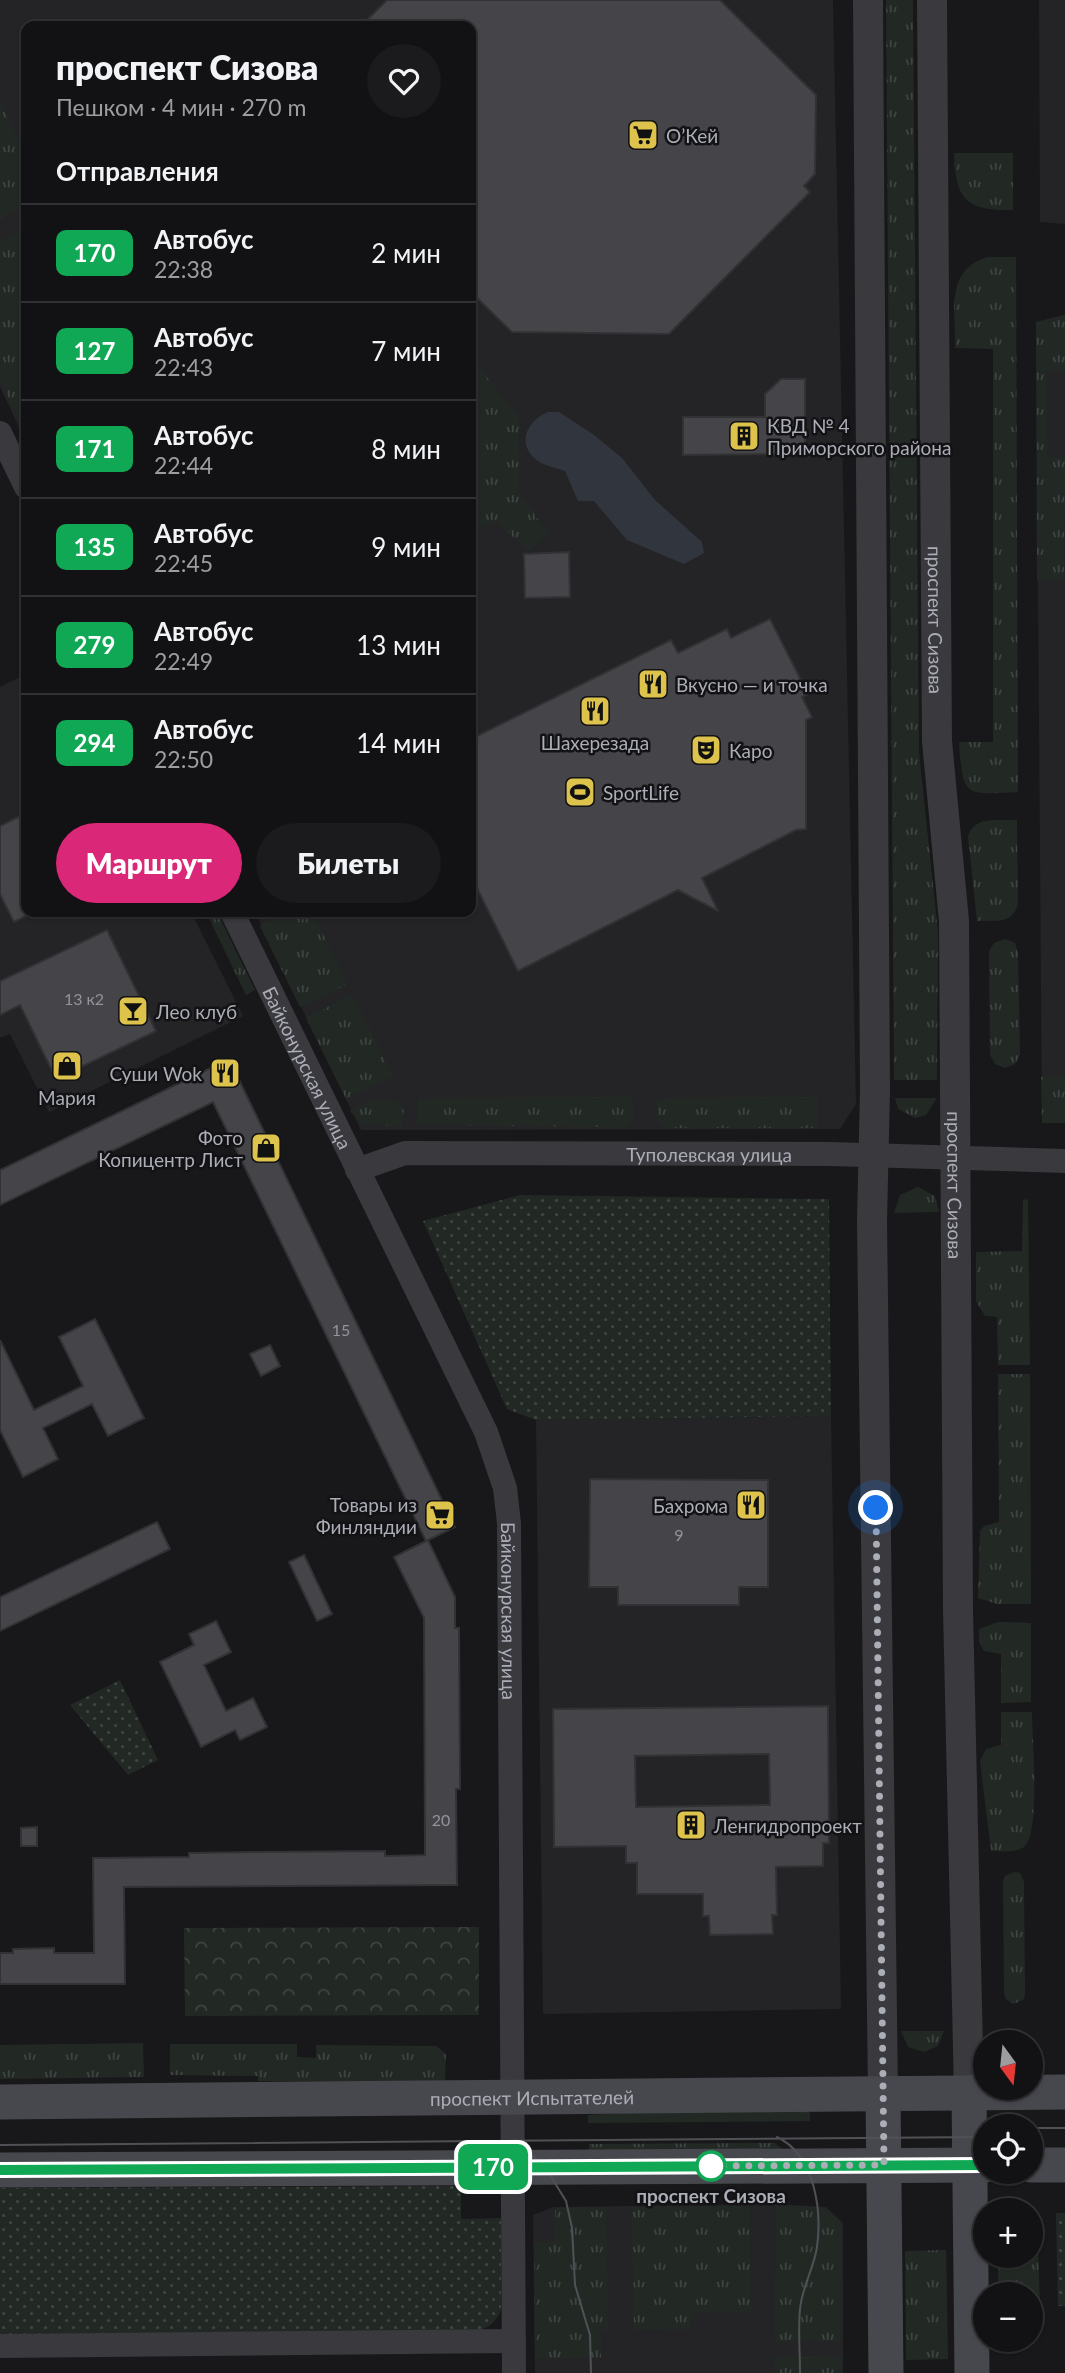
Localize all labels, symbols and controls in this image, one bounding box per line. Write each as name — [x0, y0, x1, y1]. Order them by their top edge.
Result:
button: heart — [367, 44, 441, 118]
text: проспект Сизова — [56, 47, 318, 87]
text: Пешком · 4 мин · 270 m — [56, 93, 306, 121]
supermarket icon: О’Кей — [626, 118, 660, 152]
place label: О’Кей — [666, 124, 718, 147]
text: Отправления — [56, 155, 219, 187]
text: Автобус — [154, 223, 253, 255]
text: 2 мин — [371, 237, 441, 269]
text: 170 — [74, 238, 115, 267]
text: 22:38 — [154, 255, 213, 283]
text: Автобус — [154, 321, 253, 353]
text: 7 мин — [371, 335, 441, 367]
text: 127 — [74, 336, 115, 365]
text: 22:43 — [154, 353, 213, 381]
place label: КВД № 4 Приморского района — [767, 414, 951, 459]
text: Автобус — [154, 419, 253, 451]
building icon: КВД № 4 Приморского района — [727, 419, 761, 453]
text: 8 мин — [371, 433, 441, 465]
text: 171 — [74, 434, 115, 463]
text: 22:44 — [154, 451, 213, 479]
text: Автобус — [154, 517, 253, 549]
text: 9 мин — [371, 531, 441, 563]
text: 135 — [74, 532, 115, 561]
street label: проспект Сизова — [924, 546, 948, 694]
text: 22:45 — [154, 549, 213, 577]
text: Автобус — [154, 615, 253, 647]
text: 13 мин — [356, 629, 441, 661]
text: 279 — [74, 630, 115, 659]
text: 22:49 — [154, 647, 213, 675]
restaurant icon: Вкусно — и точка — [636, 667, 670, 701]
place label: Вкусно — и точка — [676, 673, 828, 696]
restaurant icon: Шахерезада — [578, 694, 612, 728]
text: Автобус — [154, 713, 253, 745]
text: 14 мин — [356, 727, 441, 759]
text: 294 — [74, 728, 115, 757]
place label: Шахерезада — [541, 731, 649, 754]
theatre icon: Каро — [689, 733, 723, 767]
place label: Каро — [729, 739, 772, 762]
text: 22:50 — [154, 745, 213, 773]
sports icon: SportLife — [563, 775, 597, 809]
place label: SportLife — [603, 781, 679, 804]
button: Маршрут — [56, 823, 242, 903]
button: Билеты — [256, 823, 441, 903]
street label: Байконурская улица — [259, 982, 357, 1152]
house number: 13 к2 — [64, 989, 104, 1008]
bar icon: Лео клуб — [116, 994, 150, 1028]
place label: Лео клуб — [155, 1000, 237, 1023]
shop icon: Мария — [50, 1049, 84, 1083]
restaurant icon: Суши Wok — [208, 1056, 242, 1090]
place label: Суши Wok — [109, 1062, 202, 1085]
place label: Мария — [38, 1086, 96, 1109]
street label: проспект Сизова — [944, 1111, 967, 1259]
place label: Фото Копицентр Лист — [98, 1126, 243, 1171]
shop icon: Фото Копицентр Лист — [249, 1131, 283, 1165]
street label: Туполевская улица — [626, 1142, 792, 1165]
house number: 15 — [332, 1320, 350, 1339]
restaurant icon: Бахрома — [734, 1488, 768, 1522]
your location — [858, 1490, 893, 1525]
place label: Товары из Финляндии — [316, 1493, 417, 1538]
place label: Бахрома — [653, 1494, 728, 1517]
supermarket icon: Товары из Финляндии — [423, 1498, 457, 1532]
street label: Байконурская улица — [497, 1522, 522, 1700]
house number: 9 — [674, 1525, 684, 1544]
building icon: Ленгидропроект — [674, 1808, 708, 1842]
house number: 20 — [432, 1810, 450, 1829]
place label: Ленгидропроект — [713, 1814, 862, 1837]
north arrow — [973, 2030, 1043, 2100]
map controls — [973, 2030, 1043, 2352]
street label: проспект Испытателей — [430, 2085, 634, 2109]
button: locate — [973, 2114, 1043, 2184]
line badge: 170 — [453, 2144, 533, 2190]
marker: проспект Сизова — [696, 2151, 726, 2181]
text: 170 — [472, 2152, 514, 2181]
place label: проспект Сизова — [636, 2184, 786, 2207]
button: + — [973, 2198, 1043, 2268]
button: − — [973, 2282, 1043, 2352]

